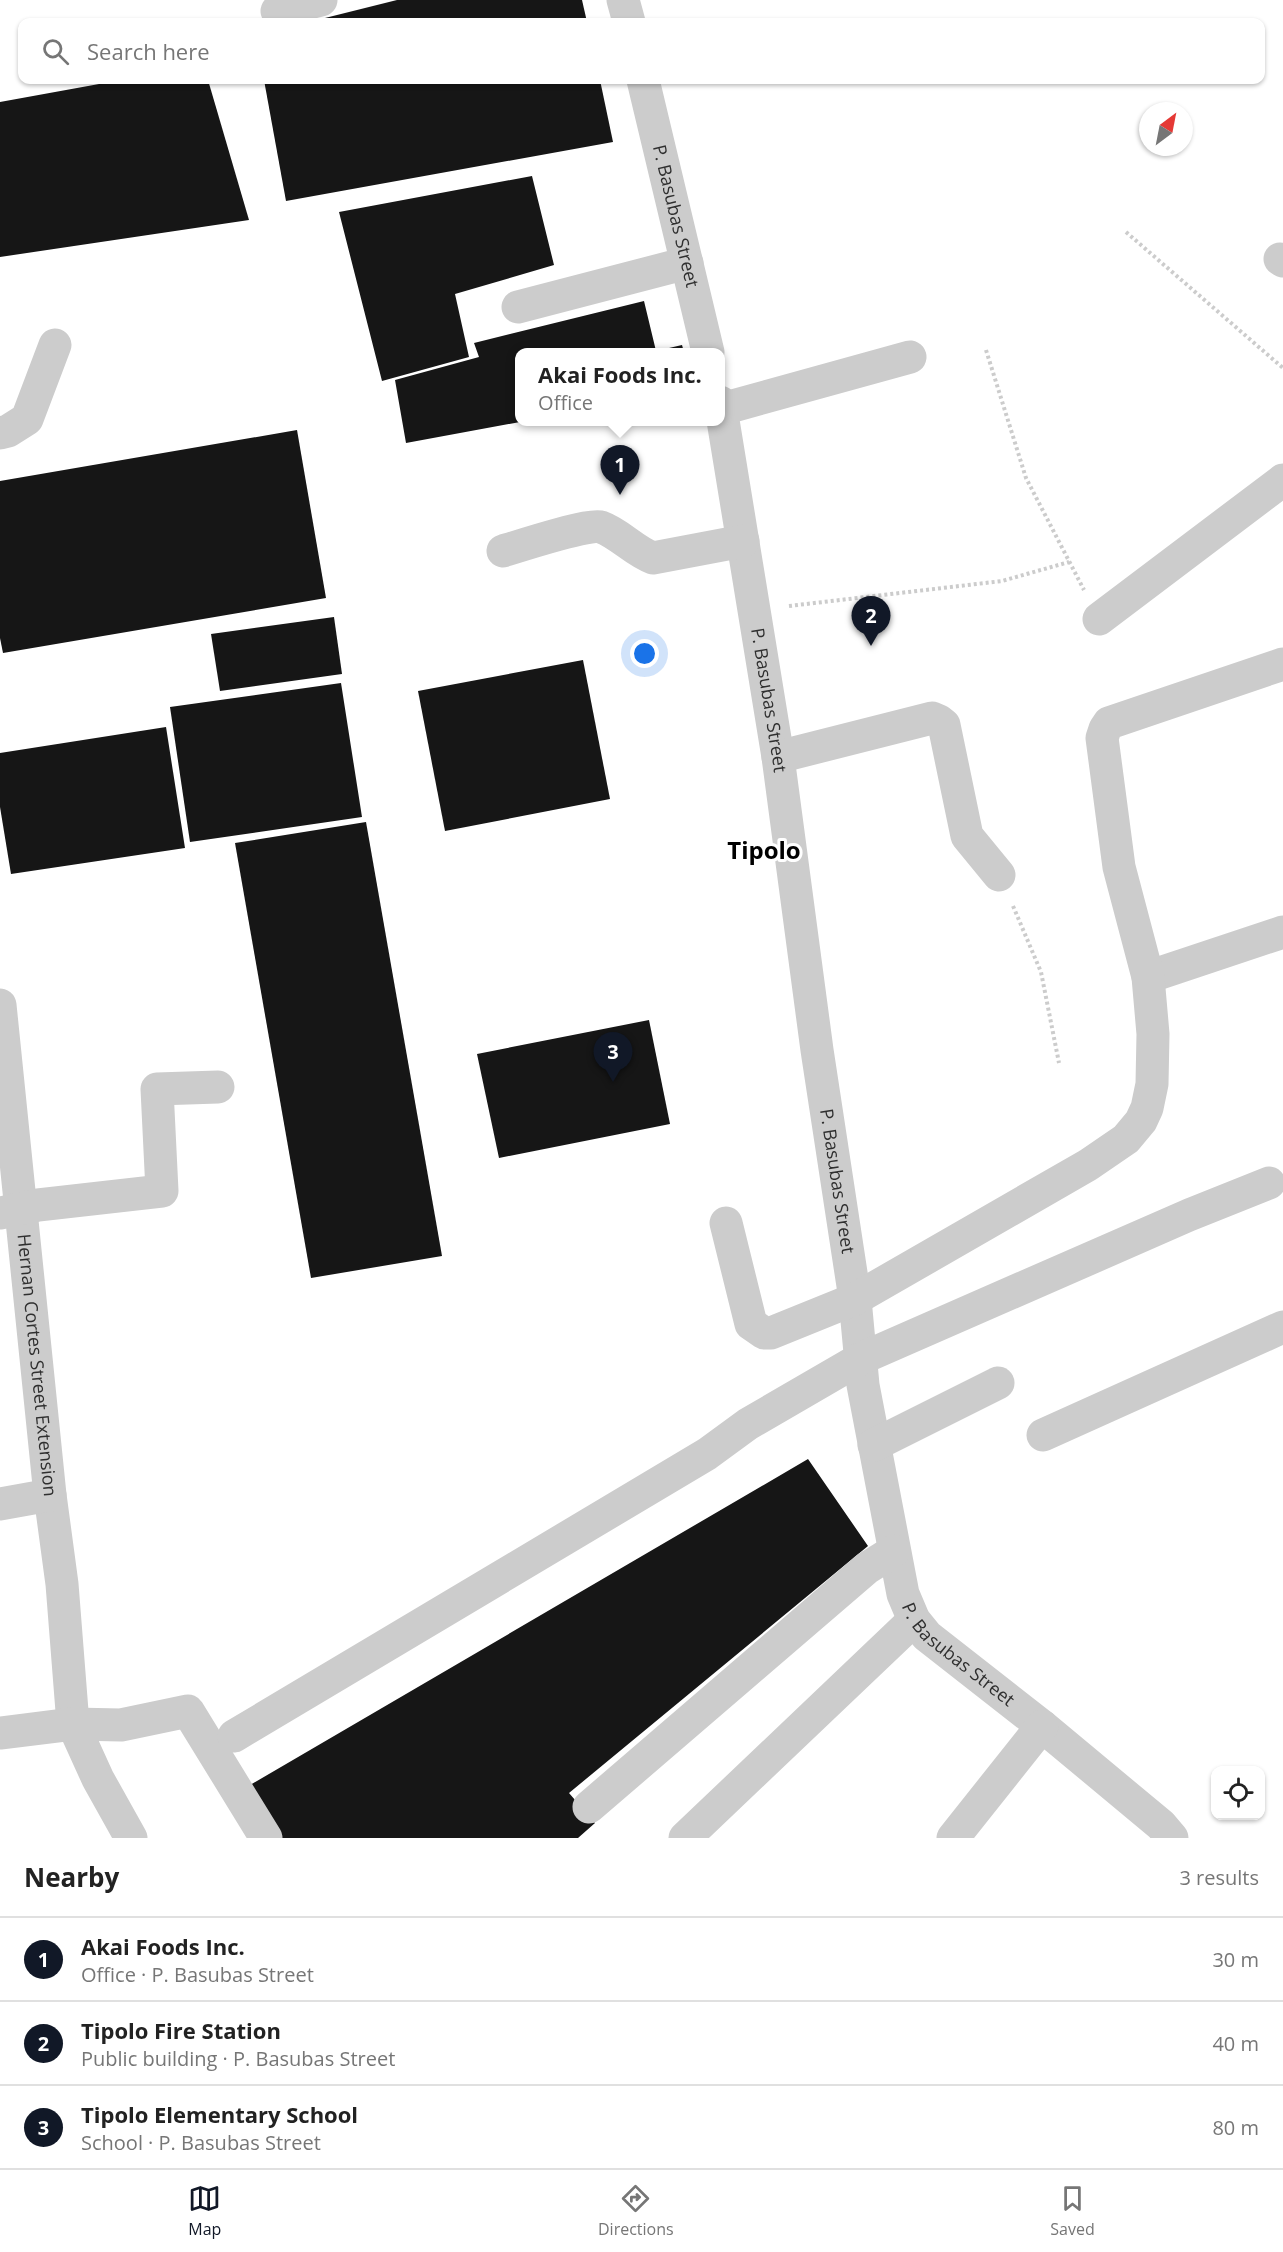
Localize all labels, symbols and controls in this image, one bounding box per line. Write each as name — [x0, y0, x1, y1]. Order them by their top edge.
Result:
search box — [18, 18, 1265, 84]
icon: search — [39, 35, 72, 68]
text: Search here — [87, 36, 210, 66]
north arrow — [1139, 102, 1193, 156]
street label: P. Basubas Street — [648, 142, 705, 290]
popup — [515, 348, 725, 426]
text: Akai Foods Inc. — [538, 359, 702, 389]
text: Office — [538, 389, 593, 416]
pin: 1 — [600, 446, 640, 495]
pin: 2 — [852, 596, 890, 646]
street label: P. Basubas Street — [746, 626, 793, 774]
your location — [630, 639, 659, 668]
district label: Tipolo — [727, 833, 801, 866]
pin: 3 — [594, 1032, 632, 1082]
street label: P. Basubas Street — [815, 1107, 861, 1255]
street label: Hernan Cortes Street Extension — [12, 1233, 63, 1498]
street label: P. Basubas Street — [897, 1599, 1020, 1711]
map controls — [1211, 1766, 1265, 1820]
button: locate — [1211, 1766, 1265, 1820]
text: Nearby — [24, 1859, 119, 1895]
text: 3 results — [1179, 1864, 1259, 1891]
text: Akai Foods Inc. — [81, 1931, 245, 1961]
text: 1 — [38, 1946, 49, 1973]
text: 30 m — [1212, 1946, 1259, 1973]
text: Office · P. Basubas Street — [81, 1961, 314, 1988]
text: Tipolo Fire Station — [81, 2015, 281, 2045]
text: 2 — [38, 2030, 49, 2057]
text: 40 m — [1212, 2030, 1259, 2057]
text: Public building · P. Basubas Street — [81, 2045, 395, 2072]
text: Tipolo Elementary School — [81, 2099, 358, 2129]
text: 3 — [38, 2114, 49, 2141]
text: 80 m — [1212, 2114, 1259, 2141]
text: School · P. Basubas Street — [81, 2129, 321, 2156]
tab: Map — [188, 2182, 221, 2240]
tab: Directions — [598, 2182, 674, 2240]
tab: Saved — [1050, 2182, 1095, 2240]

